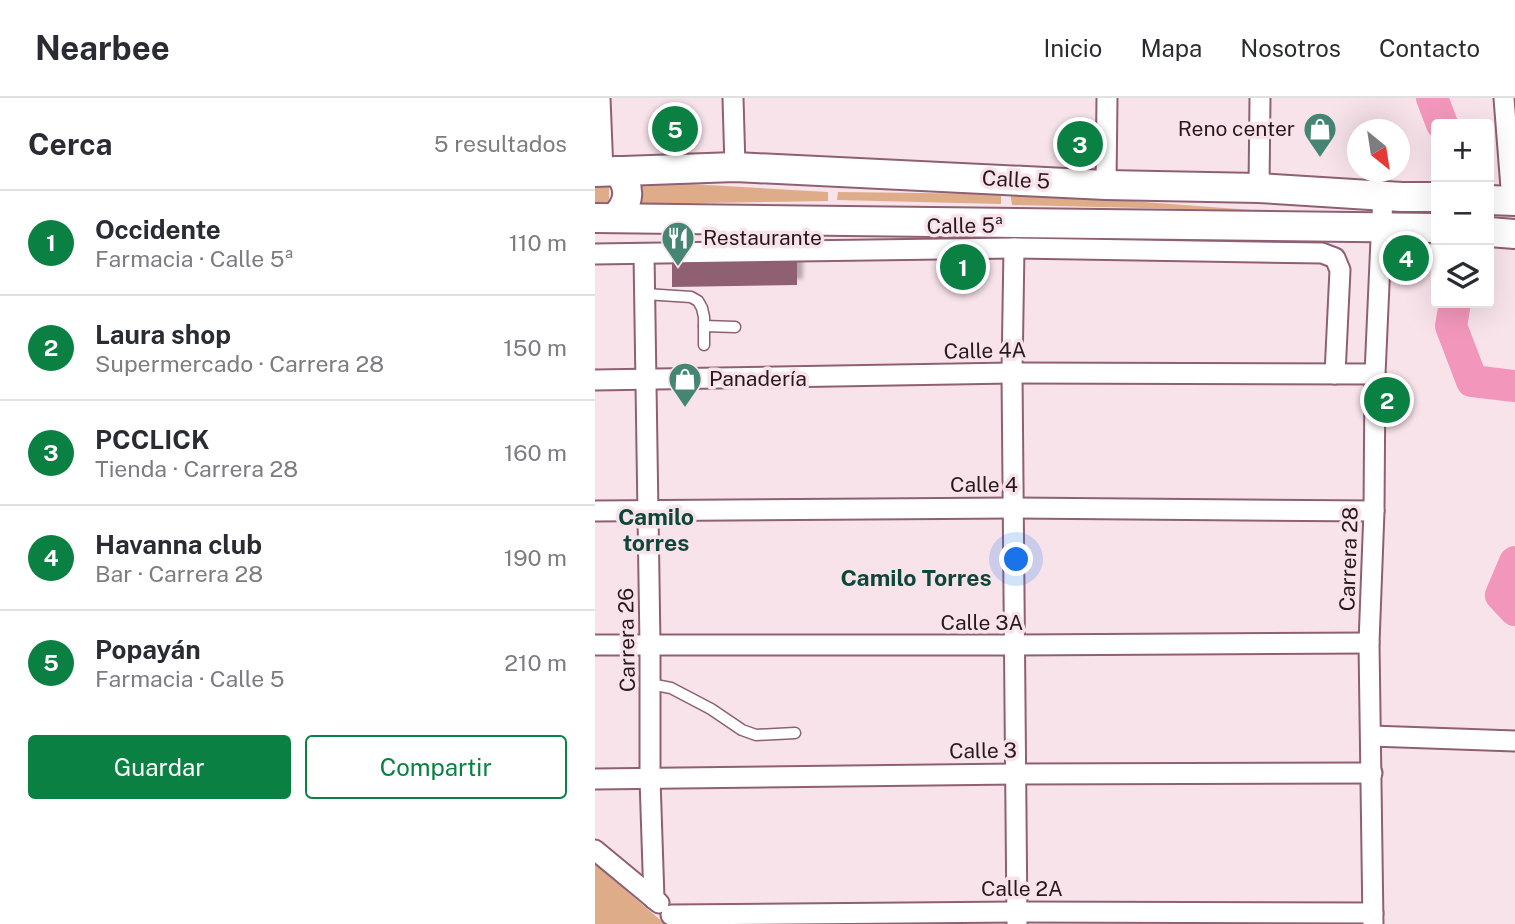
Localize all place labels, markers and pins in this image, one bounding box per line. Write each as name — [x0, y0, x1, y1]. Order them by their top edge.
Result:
pin: 5 — [652, 103, 698, 155]
shop icon: Reno center — [1301, 110, 1339, 159]
place label: Reno center — [1178, 116, 1295, 141]
pin: 3 — [1057, 118, 1103, 170]
restaurant icon: Restaurante — [659, 219, 697, 268]
place label: Restaurante — [703, 225, 822, 250]
pin: 4 — [1383, 232, 1429, 284]
pin: 1 — [940, 241, 986, 293]
shop icon: Panadería — [666, 360, 704, 409]
place label: Panadería — [709, 366, 807, 391]
pin: 2 — [1364, 374, 1410, 426]

